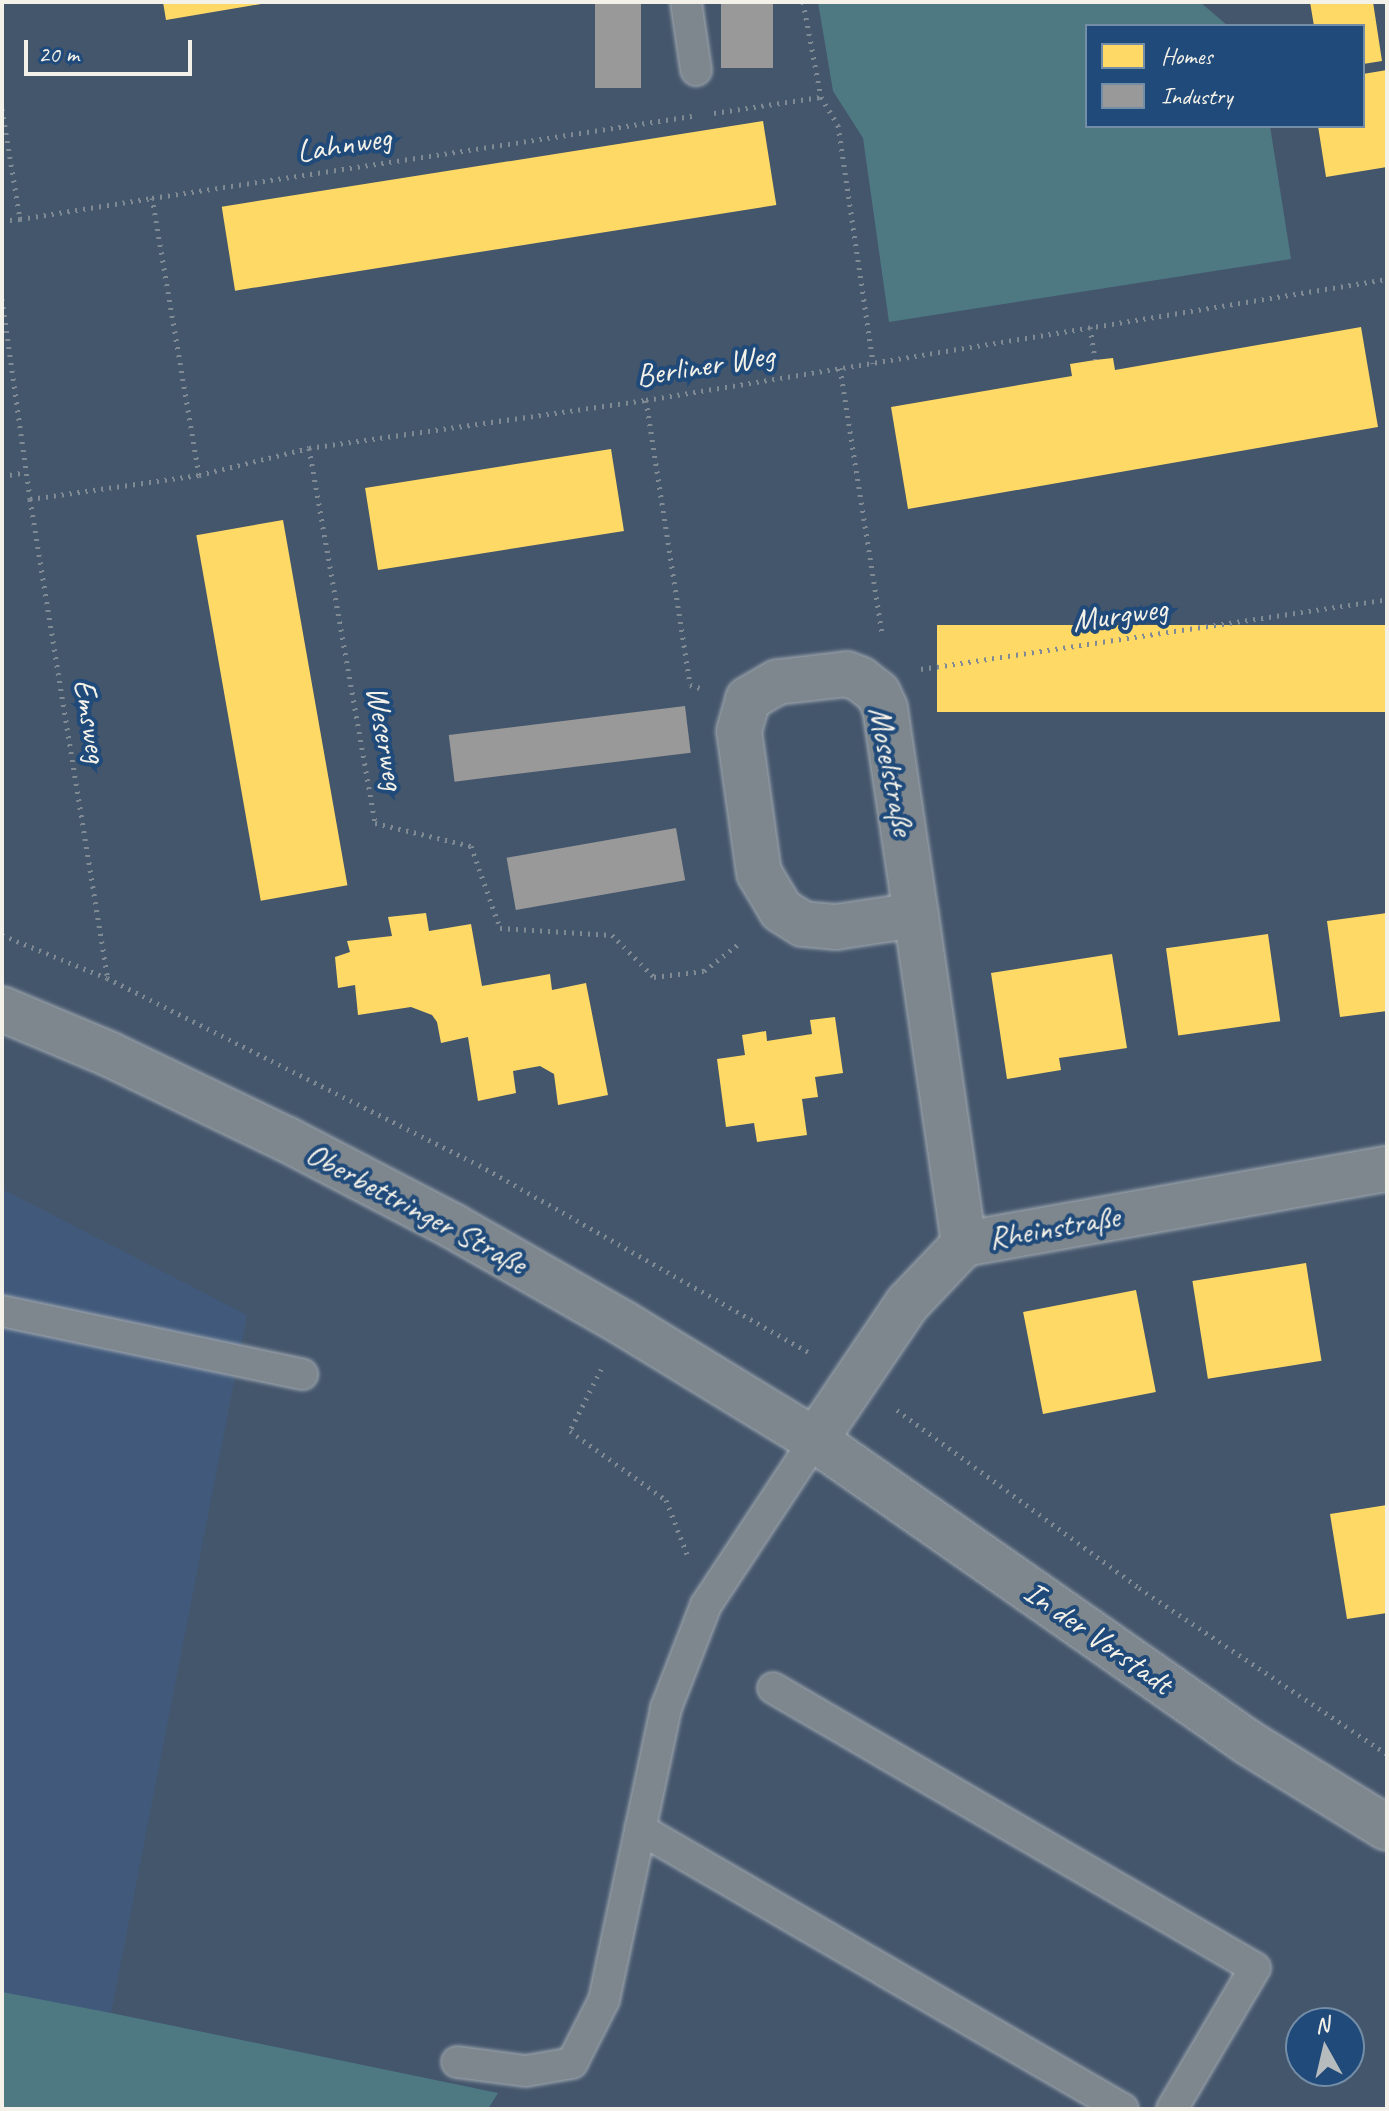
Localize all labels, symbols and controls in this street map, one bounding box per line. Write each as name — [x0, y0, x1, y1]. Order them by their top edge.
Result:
scale bar — [28, 24, 196, 74]
legend — [1085, 24, 1365, 128]
text: 20 m — [38, 39, 79, 69]
text: Homes — [1161, 41, 1212, 71]
text: Industry — [1161, 81, 1232, 111]
street label: Lahnweg — [294, 119, 394, 171]
street label: Berliner Weg — [633, 336, 777, 396]
street label: Murgweg — [1070, 589, 1170, 641]
street label: Emsweg — [64, 676, 116, 766]
street label: Weserweg — [357, 683, 413, 793]
street label: Moselstraße — [860, 703, 922, 839]
street label: Oberbettringer Straße — [299, 1134, 533, 1284]
street label: Rheinstraße — [986, 1198, 1122, 1258]
street label: In der Vorstadt — [1017, 1573, 1179, 1703]
north arrow — [1285, 2007, 1365, 2087]
text: N — [1313, 2010, 1331, 2040]

